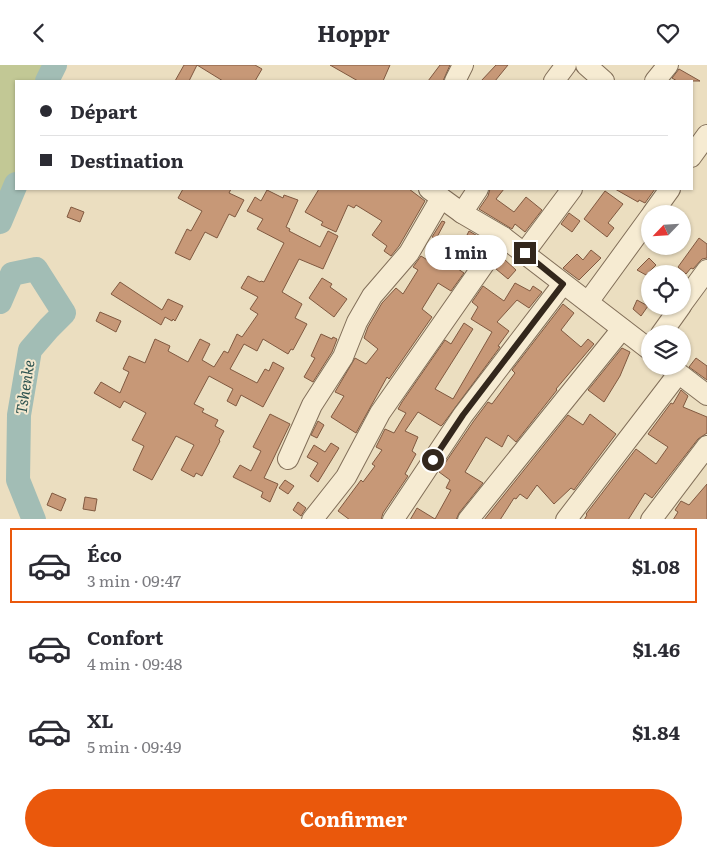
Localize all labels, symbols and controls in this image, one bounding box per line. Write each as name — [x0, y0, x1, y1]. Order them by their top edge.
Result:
text: Hoppr — [317, 16, 390, 49]
icon: back — [25, 19, 53, 47]
icon: heart — [654, 19, 682, 47]
text: Départ — [70, 97, 137, 125]
text: Destination — [70, 146, 184, 174]
north arrow — [641, 205, 691, 255]
map controls — [641, 205, 691, 375]
callout: 1 min — [425, 235, 508, 271]
text: 1 min — [445, 240, 487, 264]
route end — [514, 242, 536, 264]
button: locate — [641, 265, 691, 315]
button: layers — [641, 325, 691, 375]
water label: Tshenke — [8, 358, 40, 416]
route start — [422, 449, 444, 471]
text: Éco — [87, 540, 122, 568]
icon: car — [27, 543, 72, 588]
text: $1.08 — [632, 552, 680, 580]
text: 3 min · 09:47 — [87, 568, 181, 592]
text: Confort — [87, 623, 163, 651]
icon: car — [27, 626, 72, 671]
text: $1.46 — [633, 635, 680, 663]
text: 4 min · 09:48 — [87, 651, 182, 675]
text: XL — [87, 706, 114, 734]
icon: car — [27, 709, 72, 754]
text: $1.84 — [632, 718, 680, 746]
text: 5 min · 09:49 — [87, 734, 181, 758]
button: Confirmer — [25, 789, 682, 847]

